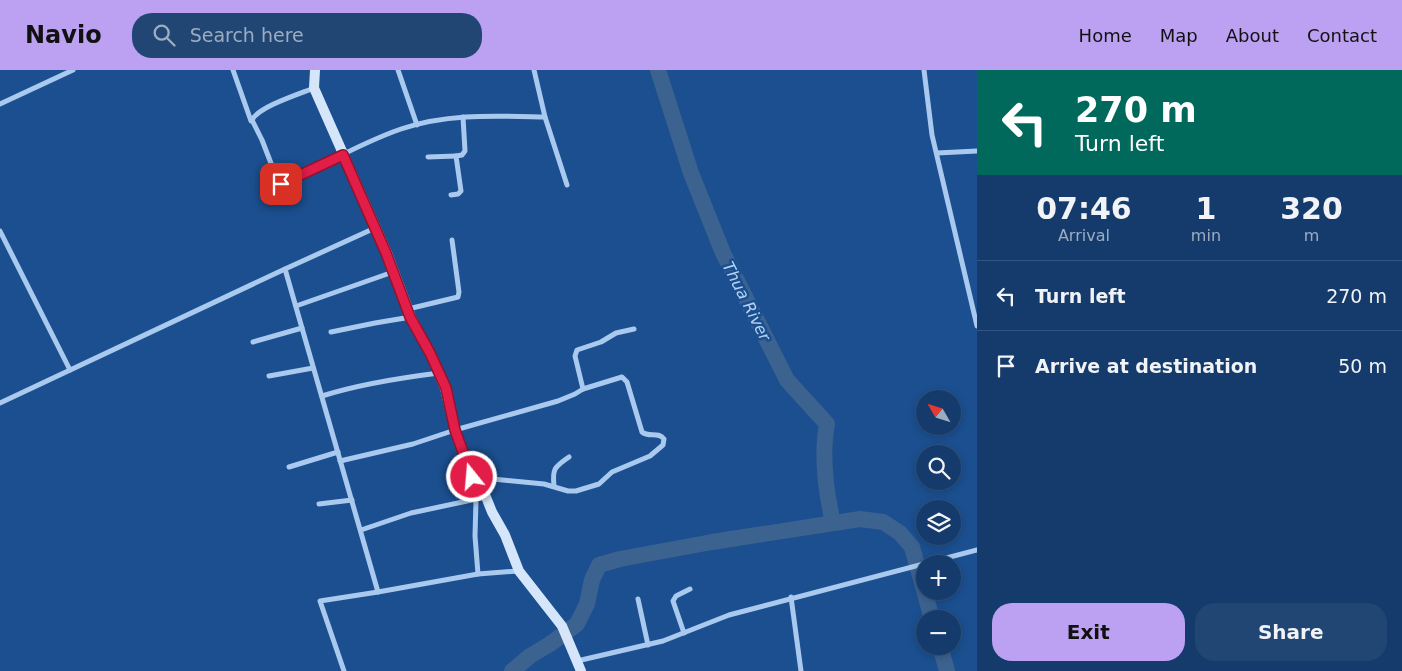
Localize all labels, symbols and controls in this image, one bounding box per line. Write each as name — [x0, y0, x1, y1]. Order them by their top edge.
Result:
search box — [132, 13, 482, 58]
text: Navio — [25, 21, 102, 49]
icon: search — [150, 21, 178, 49]
text: Search here — [190, 24, 304, 46]
text: Home — [1079, 25, 1132, 46]
text: Map — [1160, 25, 1198, 46]
text: About — [1226, 25, 1279, 46]
text: Contact — [1307, 25, 1377, 46]
icon: left — [992, 90, 1057, 155]
text: 270 m — [1075, 90, 1197, 130]
text: Turn left — [1075, 131, 1164, 156]
pin — [260, 163, 302, 205]
icon: arrive — [267, 170, 295, 198]
text: 07:46 — [1036, 191, 1132, 226]
text: 1 — [1195, 191, 1216, 226]
text: 320 — [1280, 191, 1343, 226]
text: Arrival — [1058, 226, 1110, 245]
text: min — [1191, 226, 1221, 245]
text: m — [1304, 226, 1319, 245]
water label: Thua River — [718, 258, 775, 345]
icon: left — [992, 282, 1020, 310]
text: Turn left — [1035, 285, 1126, 307]
text: 270 m — [1326, 285, 1387, 307]
icon: arrive — [992, 352, 1020, 380]
text: Arrive at destination — [1035, 355, 1257, 377]
text: 50 m — [1338, 355, 1387, 377]
north arrow — [916, 390, 961, 435]
map controls — [916, 390, 961, 655]
button: search — [916, 445, 961, 490]
position arrow — [445, 450, 497, 502]
button: layers — [916, 500, 961, 545]
button: + — [916, 555, 961, 600]
button: Exit — [992, 603, 1185, 661]
button: Share — [1195, 603, 1387, 661]
button: − — [916, 610, 961, 655]

